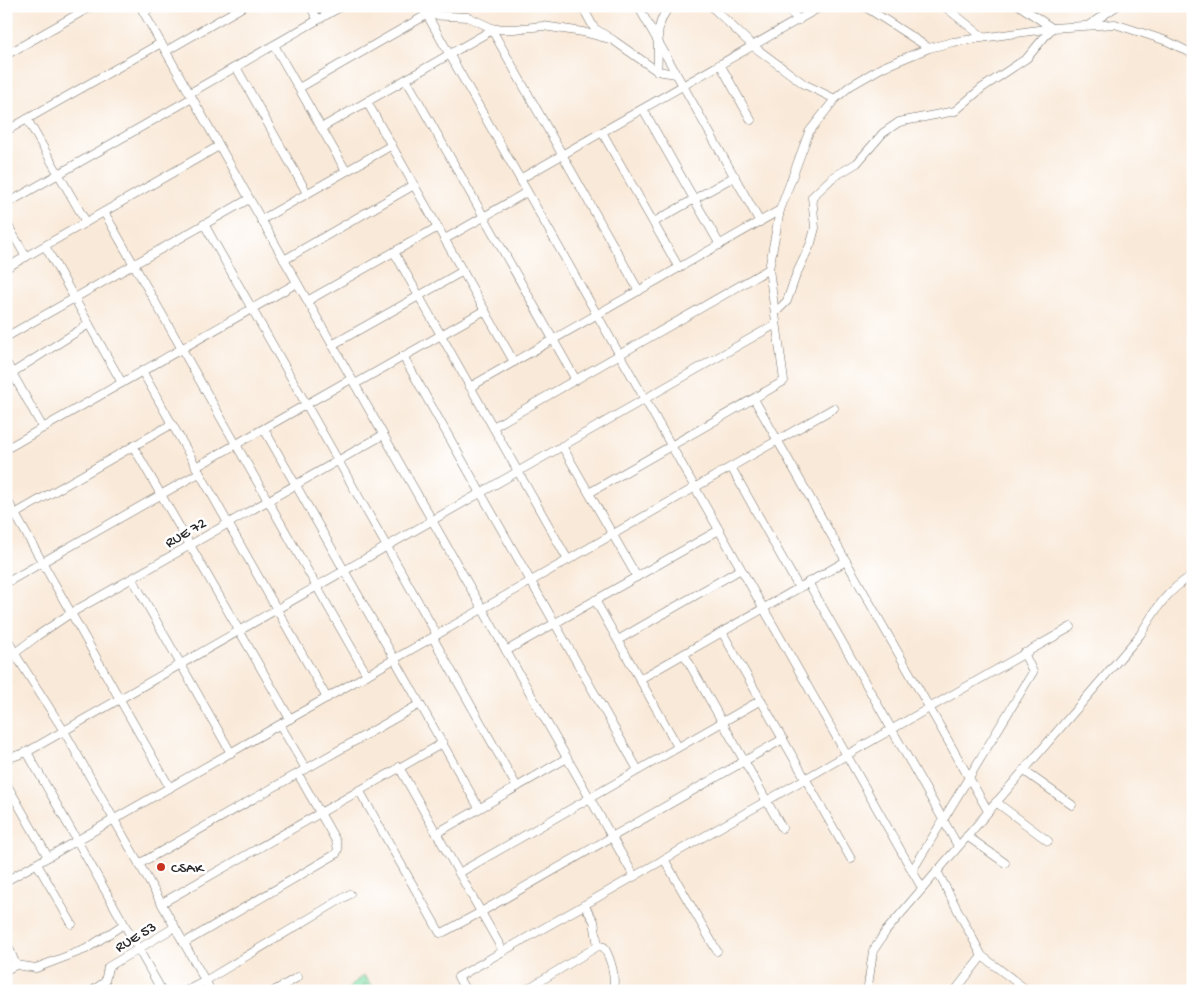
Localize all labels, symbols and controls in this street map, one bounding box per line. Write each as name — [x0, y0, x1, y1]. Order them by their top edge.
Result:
street label: RUE 72 — [162, 515, 210, 553]
place label: CSAK — [171, 860, 205, 878]
marker: CSAK — [155, 861, 167, 873]
street label: RUE 53 — [112, 918, 160, 957]

